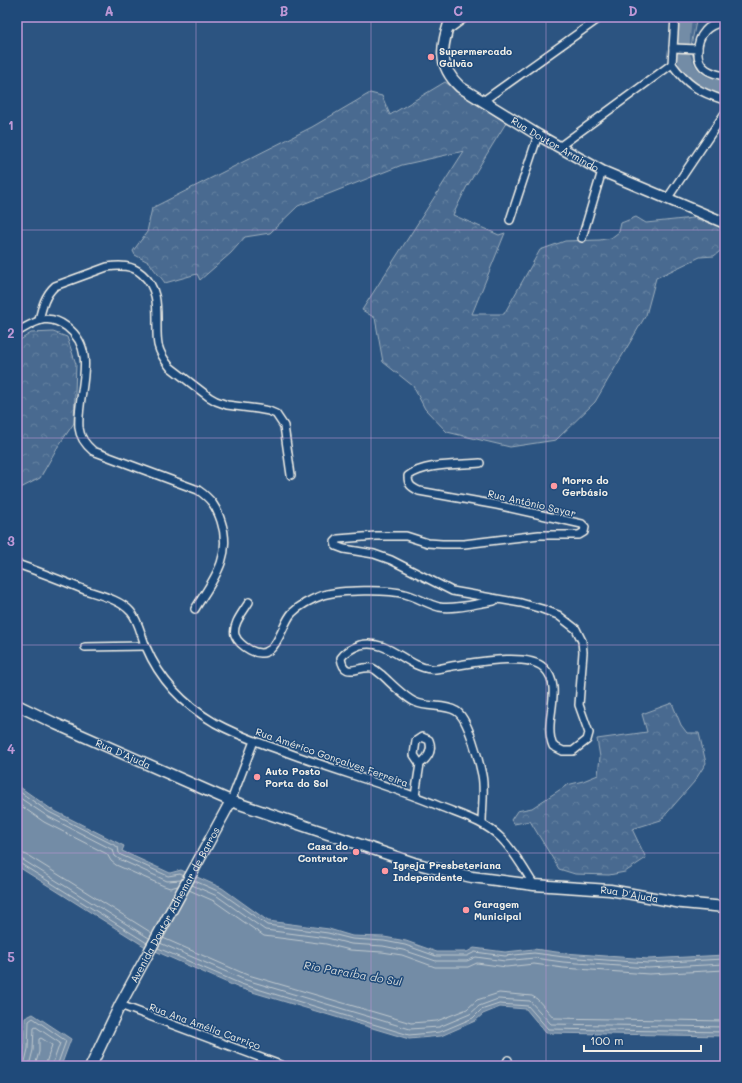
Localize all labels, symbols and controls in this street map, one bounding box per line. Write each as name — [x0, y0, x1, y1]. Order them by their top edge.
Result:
text: A — [104, 2, 114, 19]
text: B — [280, 2, 289, 19]
text: C — [453, 2, 463, 19]
text: D — [628, 2, 638, 19]
place label: Supermercado Galvão — [439, 44, 512, 70]
marker: Supermercado Galvão — [426, 52, 436, 62]
street label: Rua Doutor Armindo — [509, 113, 602, 175]
text: 1 — [8, 116, 14, 133]
text: 2 — [7, 324, 15, 341]
place label: Morro do Gerbásio — [562, 473, 609, 499]
marker: Morro do Gerbásio — [549, 481, 559, 491]
street label: Rua Antônio Sayar — [486, 486, 578, 520]
text: 3 — [7, 532, 15, 549]
street label: Rua Américo Gonçalves Ferreira — [254, 724, 410, 790]
street label: Rua D'Ajuda — [94, 735, 153, 772]
text: 4 — [7, 740, 15, 757]
place label: Auto Posto Porta do Sol — [265, 764, 329, 790]
marker: Auto Posto Porta do Sol — [252, 772, 262, 782]
street label: Avenida Doutor Adhemar de Barros — [127, 824, 223, 985]
place label: Casa do Contrutor — [298, 839, 348, 865]
marker: Casa do Contrutor — [351, 847, 361, 857]
place label: Igreja Presbeteriana Independente — [393, 858, 501, 884]
marker: Igreja Presbeteriana Independente — [380, 866, 390, 876]
street label: Rua D'Ajuda — [600, 882, 660, 906]
place label: Garagem Municipal — [474, 897, 522, 923]
marker: Garagem Municipal — [461, 905, 471, 915]
text: 5 — [7, 948, 15, 965]
water label: Rio Paraíba do Sul — [303, 957, 403, 989]
street label: Rua Ana Amélia Carriço — [147, 999, 263, 1053]
scale bar — [584, 1027, 701, 1053]
text: 100 m — [590, 1032, 624, 1048]

